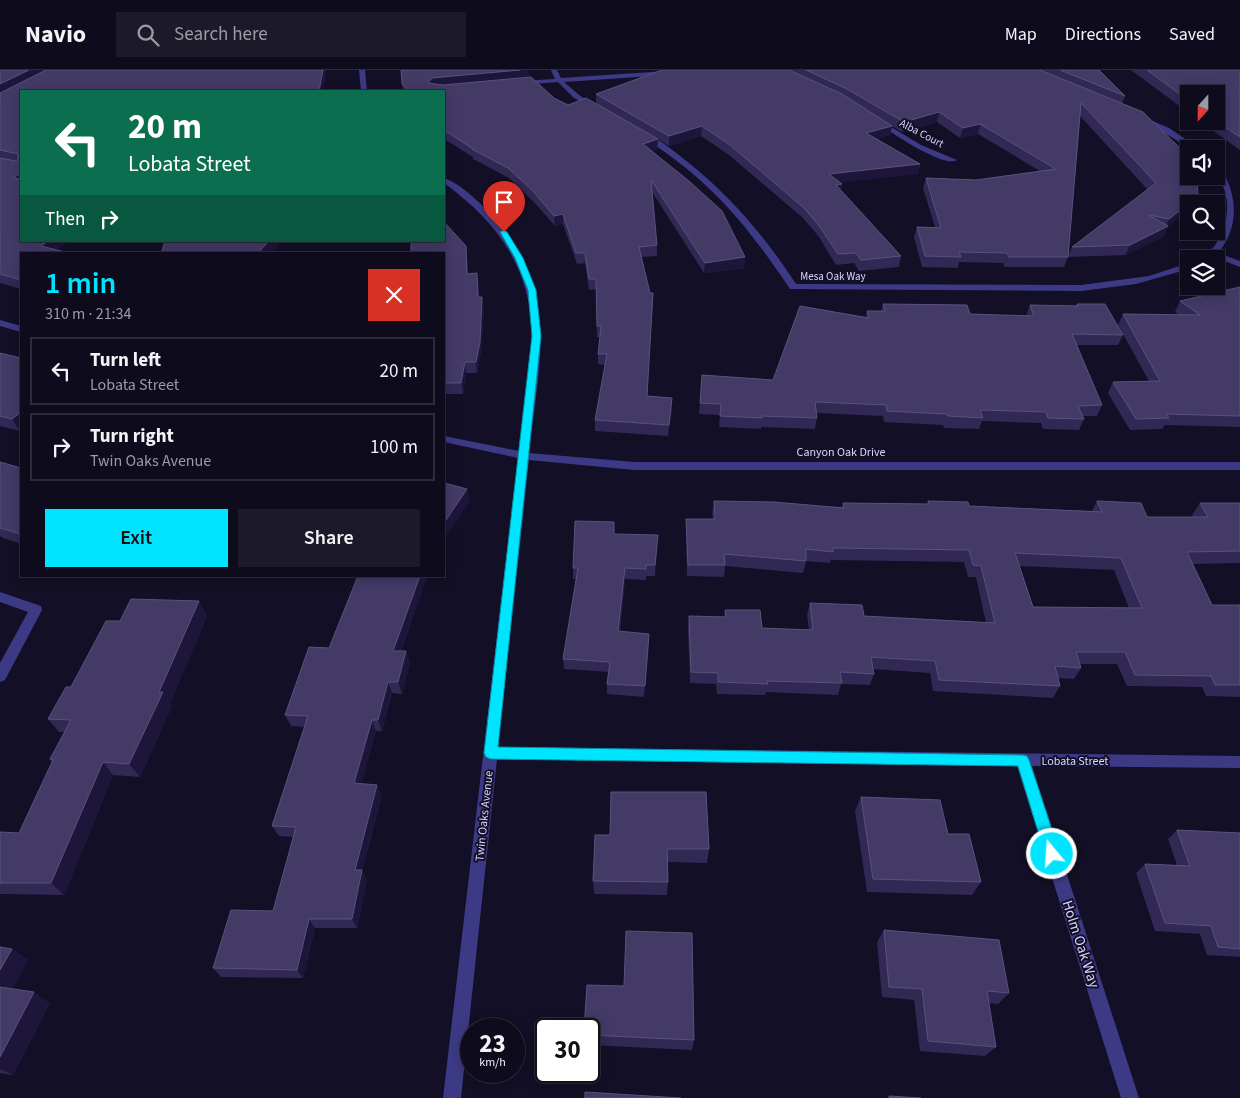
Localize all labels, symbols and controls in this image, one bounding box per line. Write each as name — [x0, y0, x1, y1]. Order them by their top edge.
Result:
search box — [116, 12, 466, 57]
text: Navio — [25, 17, 86, 52]
icon: search — [134, 21, 162, 49]
text: Search here — [174, 21, 268, 48]
text: Map — [1005, 22, 1037, 47]
text: Directions — [1065, 22, 1141, 47]
text: Saved — [1169, 22, 1215, 47]
north arrow — [1180, 85, 1225, 130]
map controls — [1180, 85, 1225, 295]
text: 20 m — [128, 102, 202, 152]
icon: left — [45, 110, 110, 175]
street label: Alba Court — [897, 116, 947, 152]
button: sound — [1180, 140, 1225, 185]
text: Lobata Street — [128, 148, 251, 180]
pin — [483, 181, 525, 232]
icon: arrive — [490, 188, 518, 216]
button: search — [1180, 195, 1225, 240]
icon: right — [95, 205, 123, 233]
text: Then — [45, 206, 85, 233]
button: layers — [1180, 250, 1225, 295]
text: 1 min — [45, 262, 116, 305]
button: close — [368, 269, 420, 321]
street label: Mesa Oak Way — [800, 269, 866, 284]
text: 310 m · 21:34 — [45, 303, 132, 325]
text: Turn left — [90, 347, 161, 374]
icon: left — [47, 357, 75, 385]
text: 20 m — [380, 358, 418, 385]
text: Lobata Street — [90, 374, 179, 396]
text: Turn right — [90, 423, 174, 450]
icon: right — [47, 433, 75, 461]
text: 100 m — [370, 434, 418, 461]
street label: Canyon Oak Drive — [797, 444, 885, 461]
text: Twin Oaks Avenue — [90, 450, 211, 472]
button: Exit — [45, 509, 228, 567]
button: Share — [238, 509, 420, 567]
street label: Lobata Street — [1042, 753, 1108, 770]
street label: Twin Oaks Avenue — [471, 770, 498, 862]
position arrow — [1025, 827, 1077, 879]
street label: Holm Oak Way — [1056, 898, 1105, 991]
speed limit sign: 30 — [535, 1018, 600, 1083]
text: 23 — [479, 1026, 506, 1062]
text: km/h — [479, 1054, 506, 1071]

